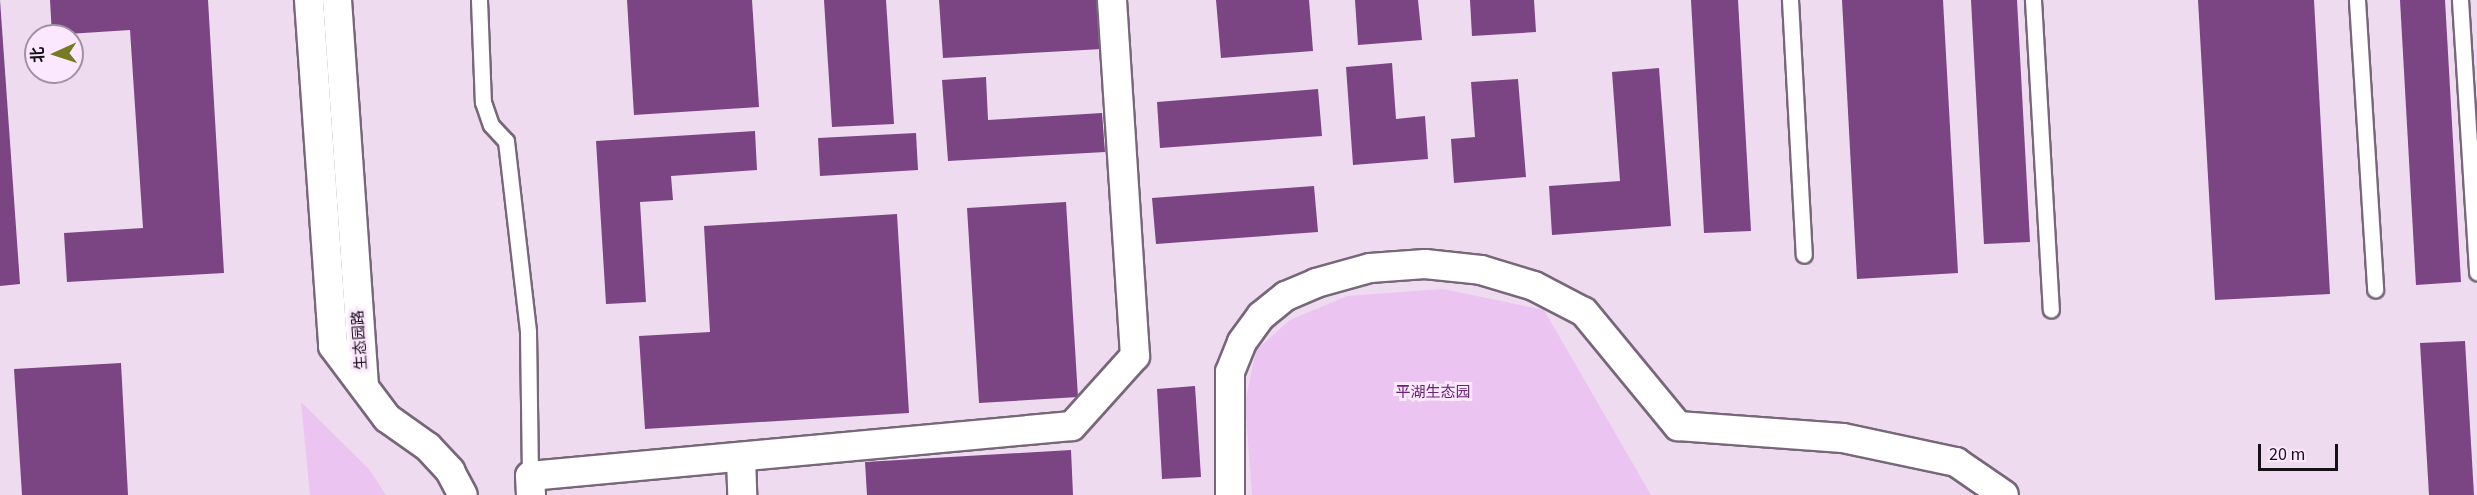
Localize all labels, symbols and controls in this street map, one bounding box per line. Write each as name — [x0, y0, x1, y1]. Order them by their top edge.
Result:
north arrow — [24, 24, 84, 84]
text: 北 — [27, 46, 49, 63]
street label: 生态园路 — [349, 309, 371, 371]
park label: 平湖生态园 — [1396, 384, 1470, 402]
scale bar — [2261, 432, 2340, 470]
text: 20 m — [2269, 442, 2305, 467]

